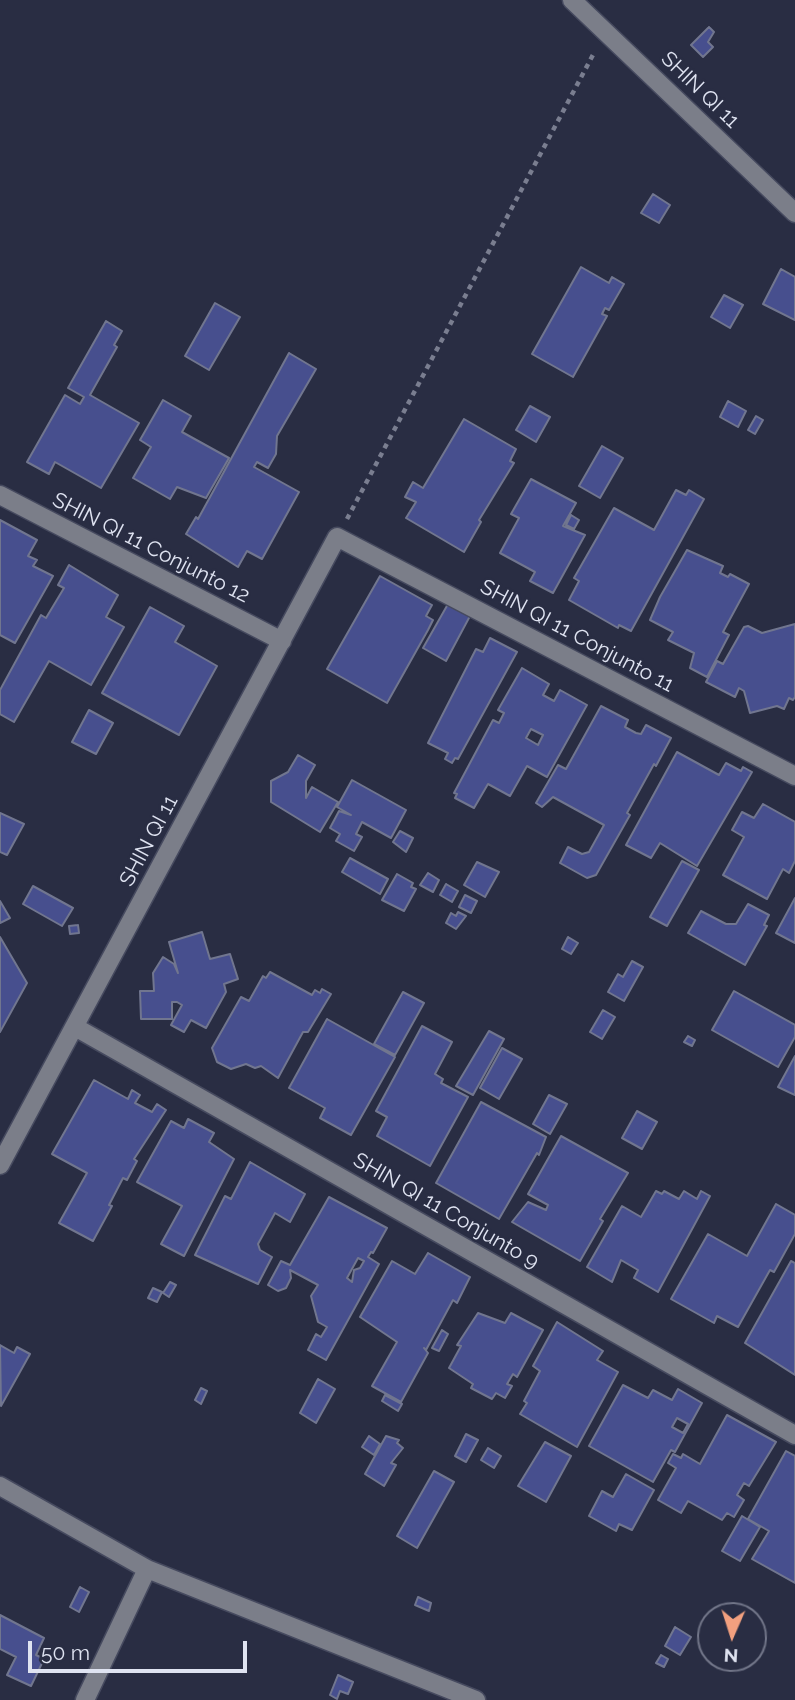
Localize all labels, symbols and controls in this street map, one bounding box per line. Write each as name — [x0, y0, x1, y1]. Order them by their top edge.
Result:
street label: SHIN QI 11 — [656, 46, 744, 134]
street label: SHIN QI 11 Conjunto 12 — [48, 487, 254, 609]
street label: SHIN QI 11 Conjunto 11 — [476, 574, 678, 698]
street label: SHIN QI 11 — [115, 791, 183, 891]
street label: SHIN QI 11 Conjunto 9 — [349, 1148, 543, 1274]
north arrow — [697, 1602, 767, 1672]
scale bar — [32, 1626, 250, 1670]
text: 50 m — [41, 1640, 90, 1665]
text: N — [723, 1645, 739, 1667]

